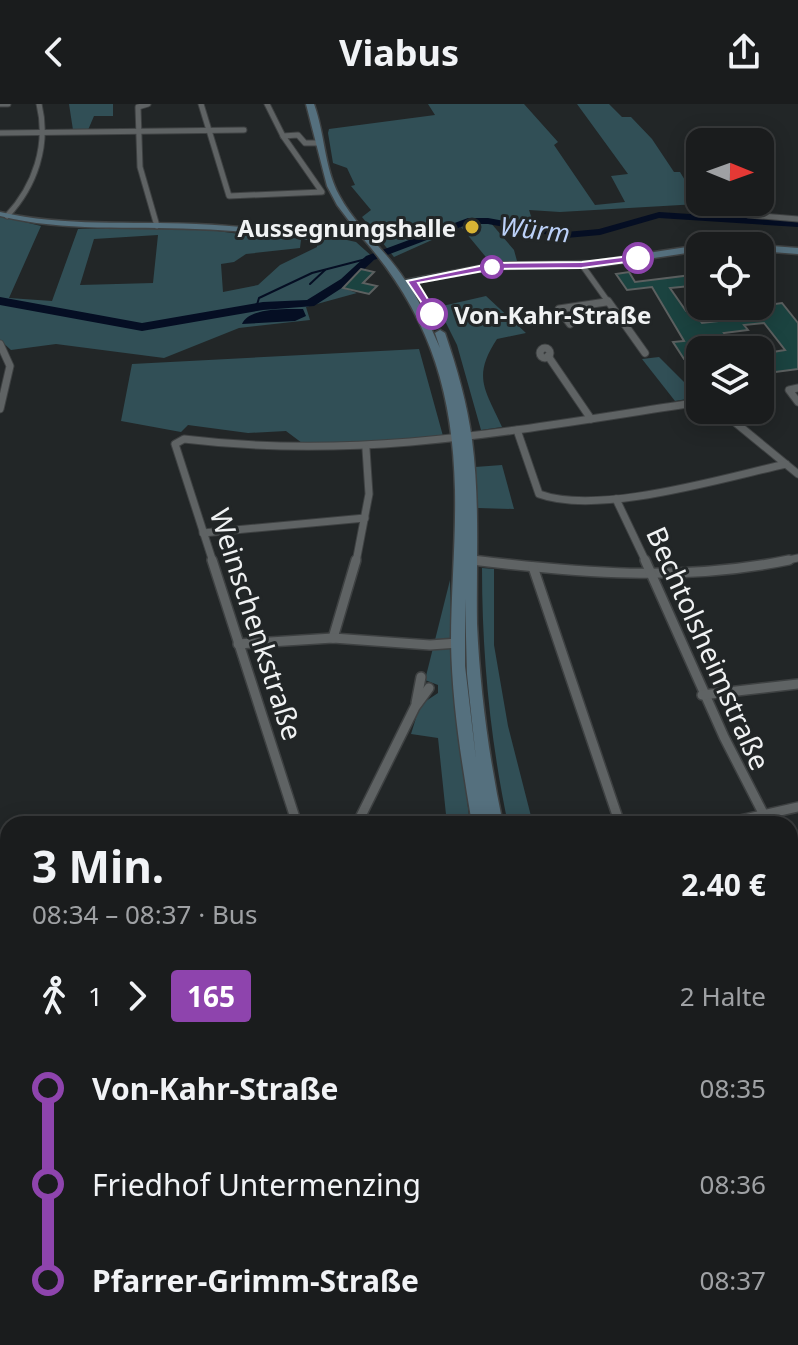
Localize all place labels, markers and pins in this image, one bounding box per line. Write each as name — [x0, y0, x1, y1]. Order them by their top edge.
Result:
place label: Aussegnungshalle — [238, 211, 456, 244]
marker: Aussegnungshalle — [463, 218, 481, 236]
unlabelled marker — [623, 243, 653, 273]
unlabelled marker — [481, 256, 503, 278]
place label: Von-Kahr-Straße — [454, 298, 651, 331]
marker: Von-Kahr-Straße — [417, 299, 447, 329]

